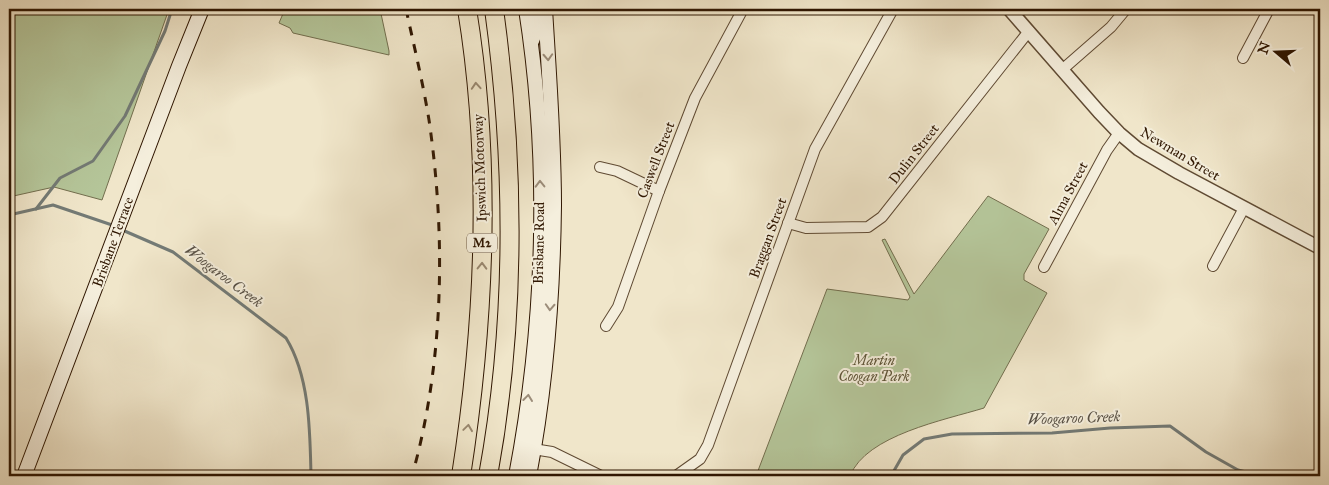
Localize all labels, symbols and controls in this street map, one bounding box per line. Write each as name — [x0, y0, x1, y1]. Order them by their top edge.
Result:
north arrow — [1252, 28, 1302, 78]
text: N — [1254, 39, 1274, 56]
one-way arrow — [542, 54, 553, 62]
one-way arrow — [471, 82, 482, 90]
street label: Ipswich Motorway — [470, 113, 490, 222]
street label: Caswell Street — [634, 119, 678, 201]
street label: Dulin Street — [885, 121, 943, 187]
street label: Newman Street — [1137, 124, 1223, 184]
street label: Alma Street — [1044, 159, 1092, 228]
one-way arrow — [535, 180, 545, 188]
street label: Brisbane Terrace — [89, 194, 137, 290]
street label: Braggan Street — [746, 195, 790, 281]
street label: Brisbane Road — [530, 202, 548, 284]
road number: M2 — [467, 234, 497, 252]
water label: Woogaroo Creek — [182, 241, 267, 311]
one-way arrow — [476, 262, 487, 270]
one-way arrow — [545, 303, 556, 311]
park label: Martin Coogan Park — [838, 352, 910, 385]
one-way arrow — [522, 394, 533, 402]
water label: Woogaroo Creek — [1027, 407, 1121, 429]
one-way arrow — [463, 424, 473, 432]

